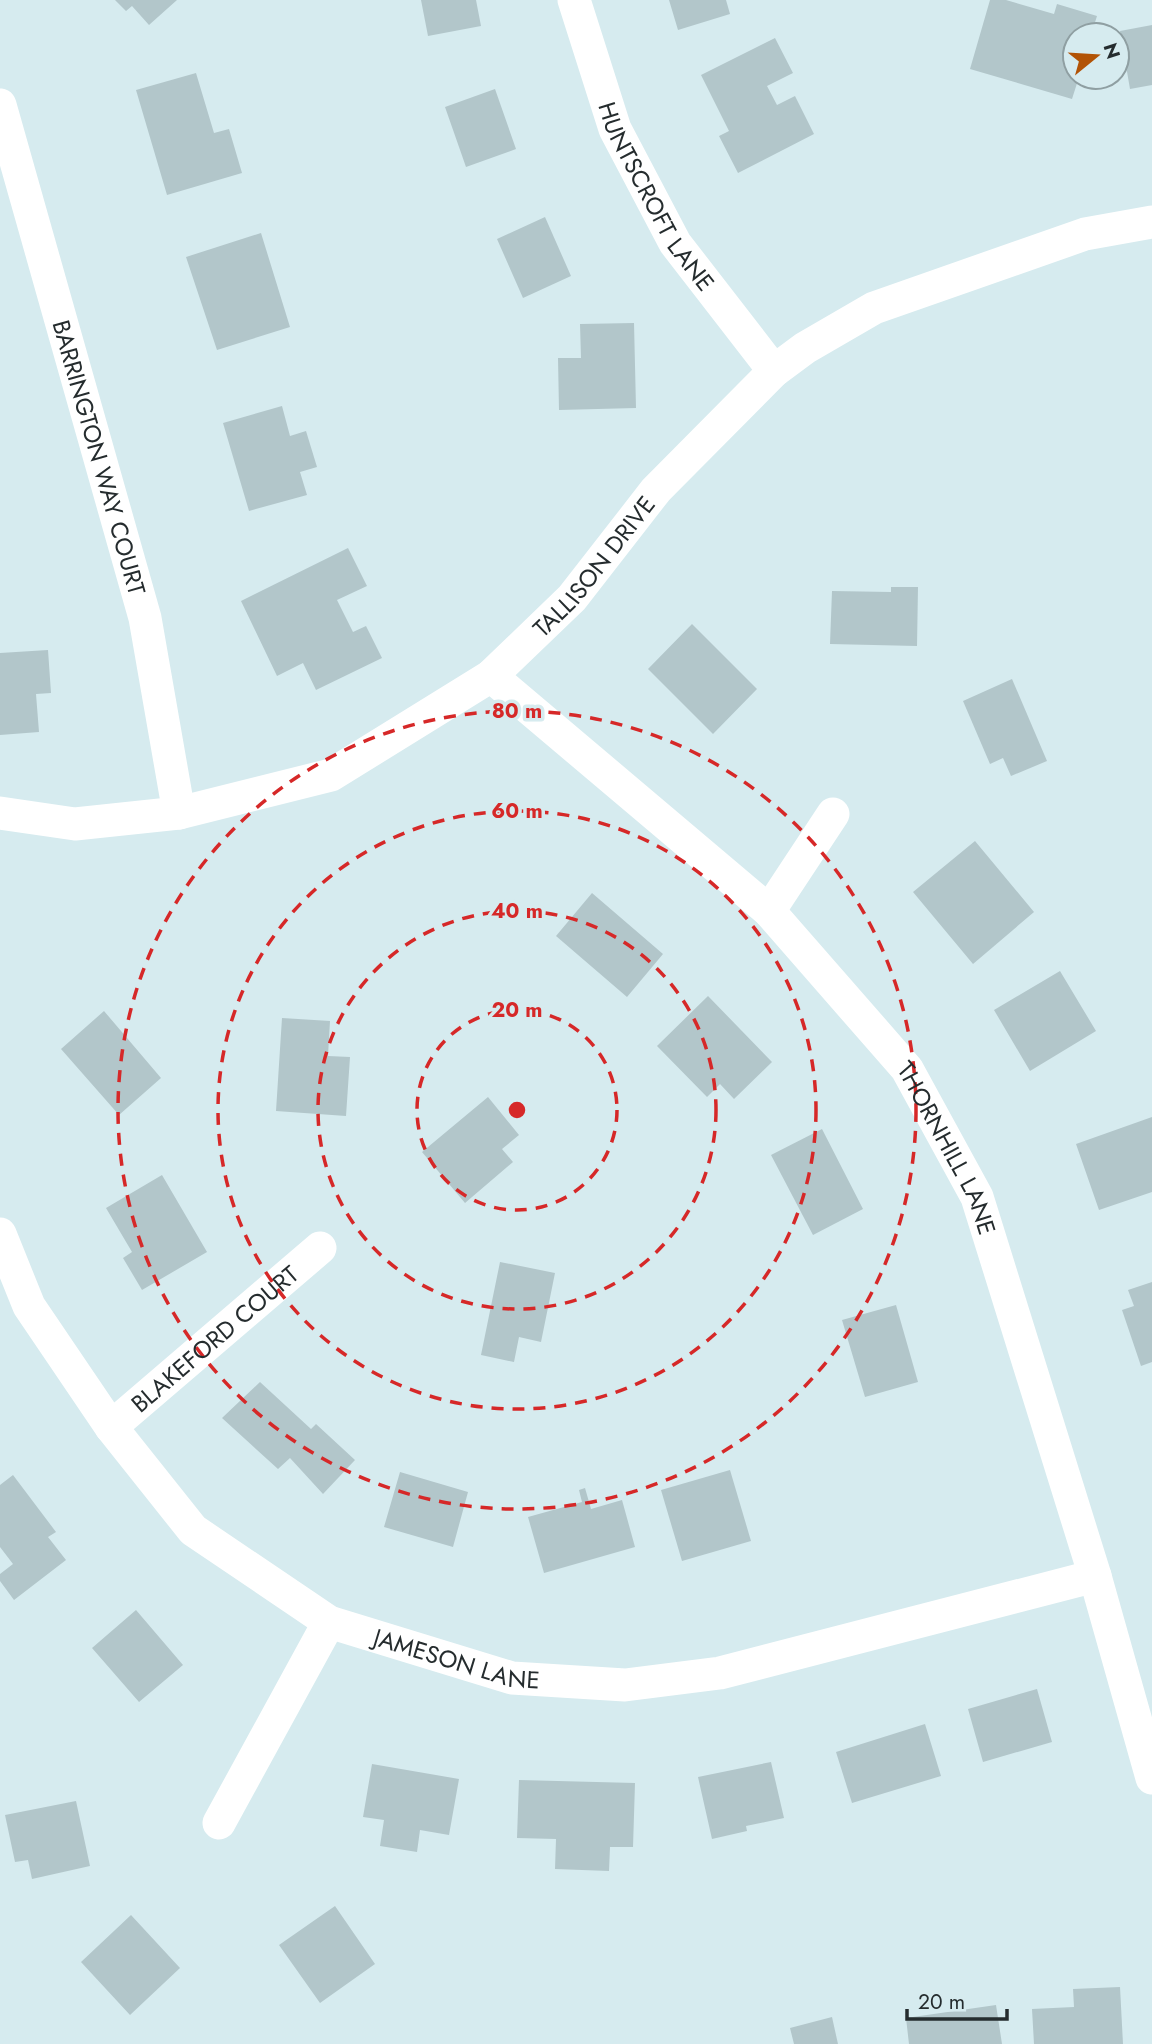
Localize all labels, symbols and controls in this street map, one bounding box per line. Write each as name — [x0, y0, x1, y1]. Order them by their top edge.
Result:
north arrow — [1061, 21, 1131, 91]
text: N — [1097, 40, 1127, 62]
street label: HUNTSCROFT LANE — [590, 97, 723, 298]
street label: BARRINGTON WAY COURT — [44, 316, 155, 599]
street label: TALLISON DRIVE — [525, 488, 663, 645]
text: 80 m — [492, 696, 542, 726]
text: 60 m — [491, 796, 543, 826]
text: 40 m — [491, 896, 543, 926]
text: 20 m — [491, 995, 543, 1025]
street label: THORNHILL LANE — [890, 1053, 1005, 1239]
centre of rings — [505, 1098, 529, 1122]
street label: BLAKEFORD COURT — [123, 1257, 306, 1420]
street label: JAMESON LANE — [367, 1618, 541, 1697]
scale bar — [907, 1978, 1007, 2022]
text: 20 m — [918, 1987, 965, 2017]

